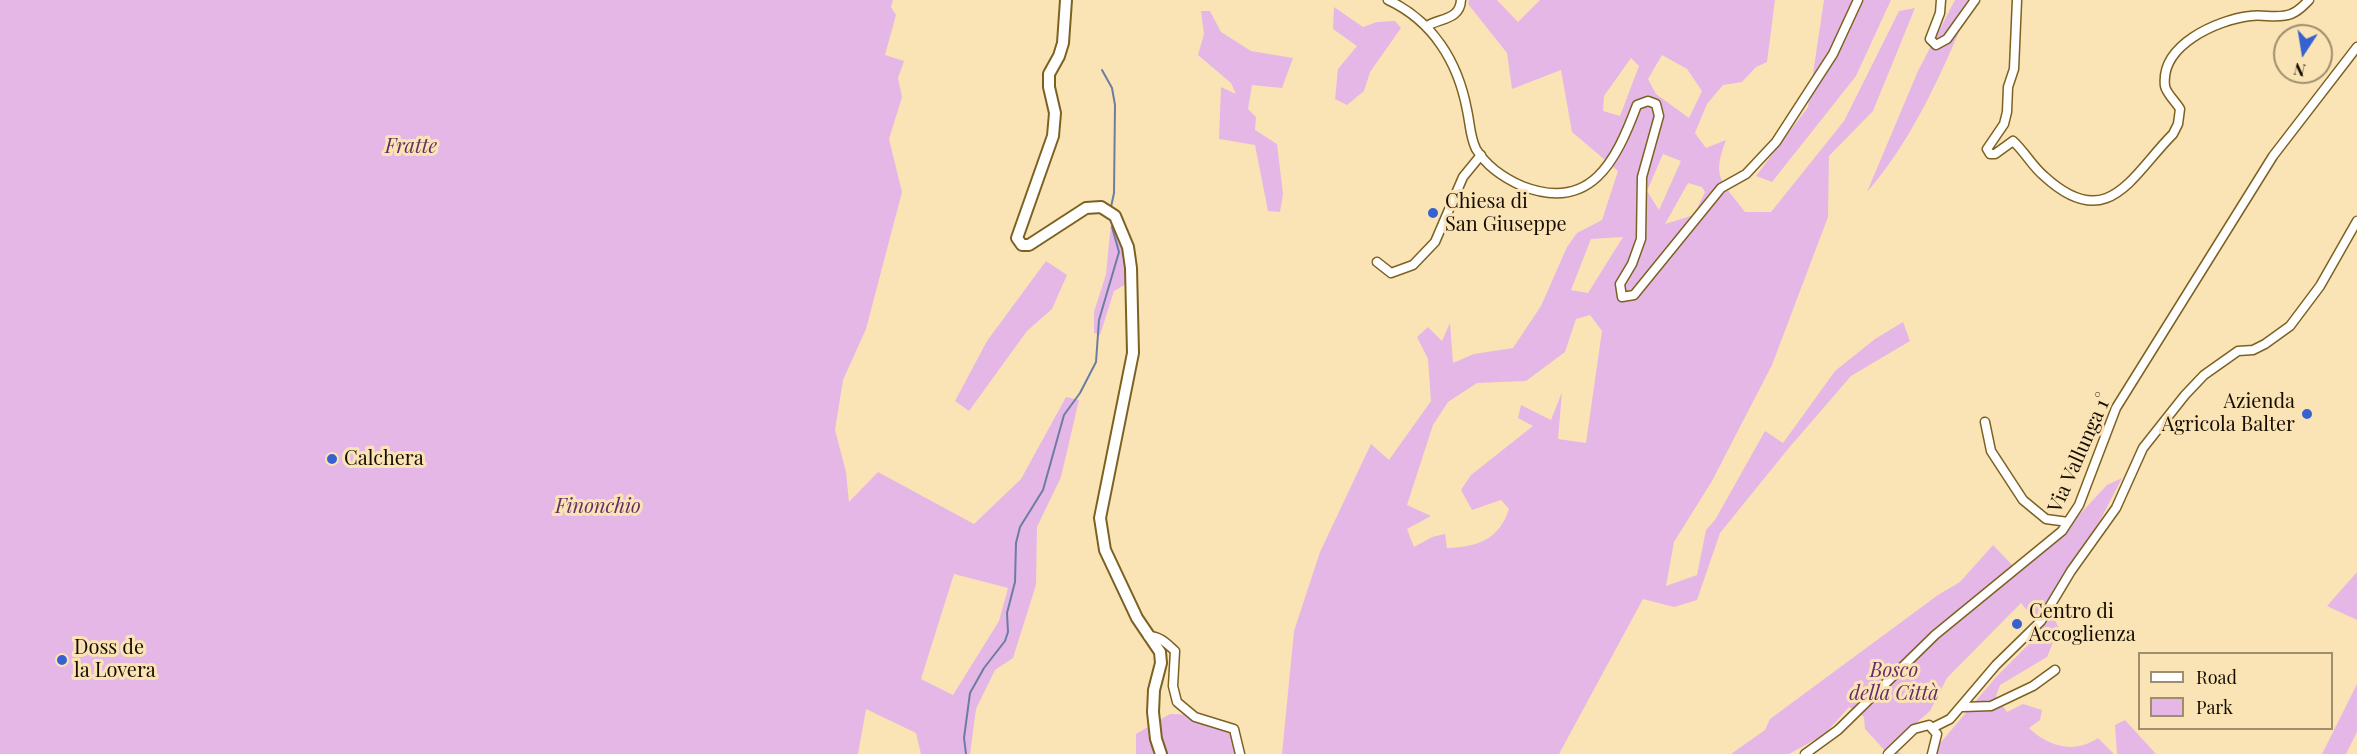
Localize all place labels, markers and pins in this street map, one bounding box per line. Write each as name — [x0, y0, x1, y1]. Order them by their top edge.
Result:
place label: Chiesa di San Giuseppe — [1445, 190, 1567, 237]
marker: Chiesa di San Giuseppe — [1426, 206, 1440, 220]
place label: Azienda Agricola Balter — [2162, 390, 2295, 437]
marker: Azienda Agricola Balter — [2300, 407, 2314, 421]
place label: Calchera — [344, 447, 424, 471]
marker: Calchera — [325, 452, 339, 466]
place label: Centro di Accoglienza — [2029, 600, 2136, 647]
marker: Centro di Accoglienza — [2010, 617, 2024, 631]
place label: Doss de la Lovera — [74, 636, 156, 683]
marker: Doss de la Lovera — [55, 653, 69, 667]

